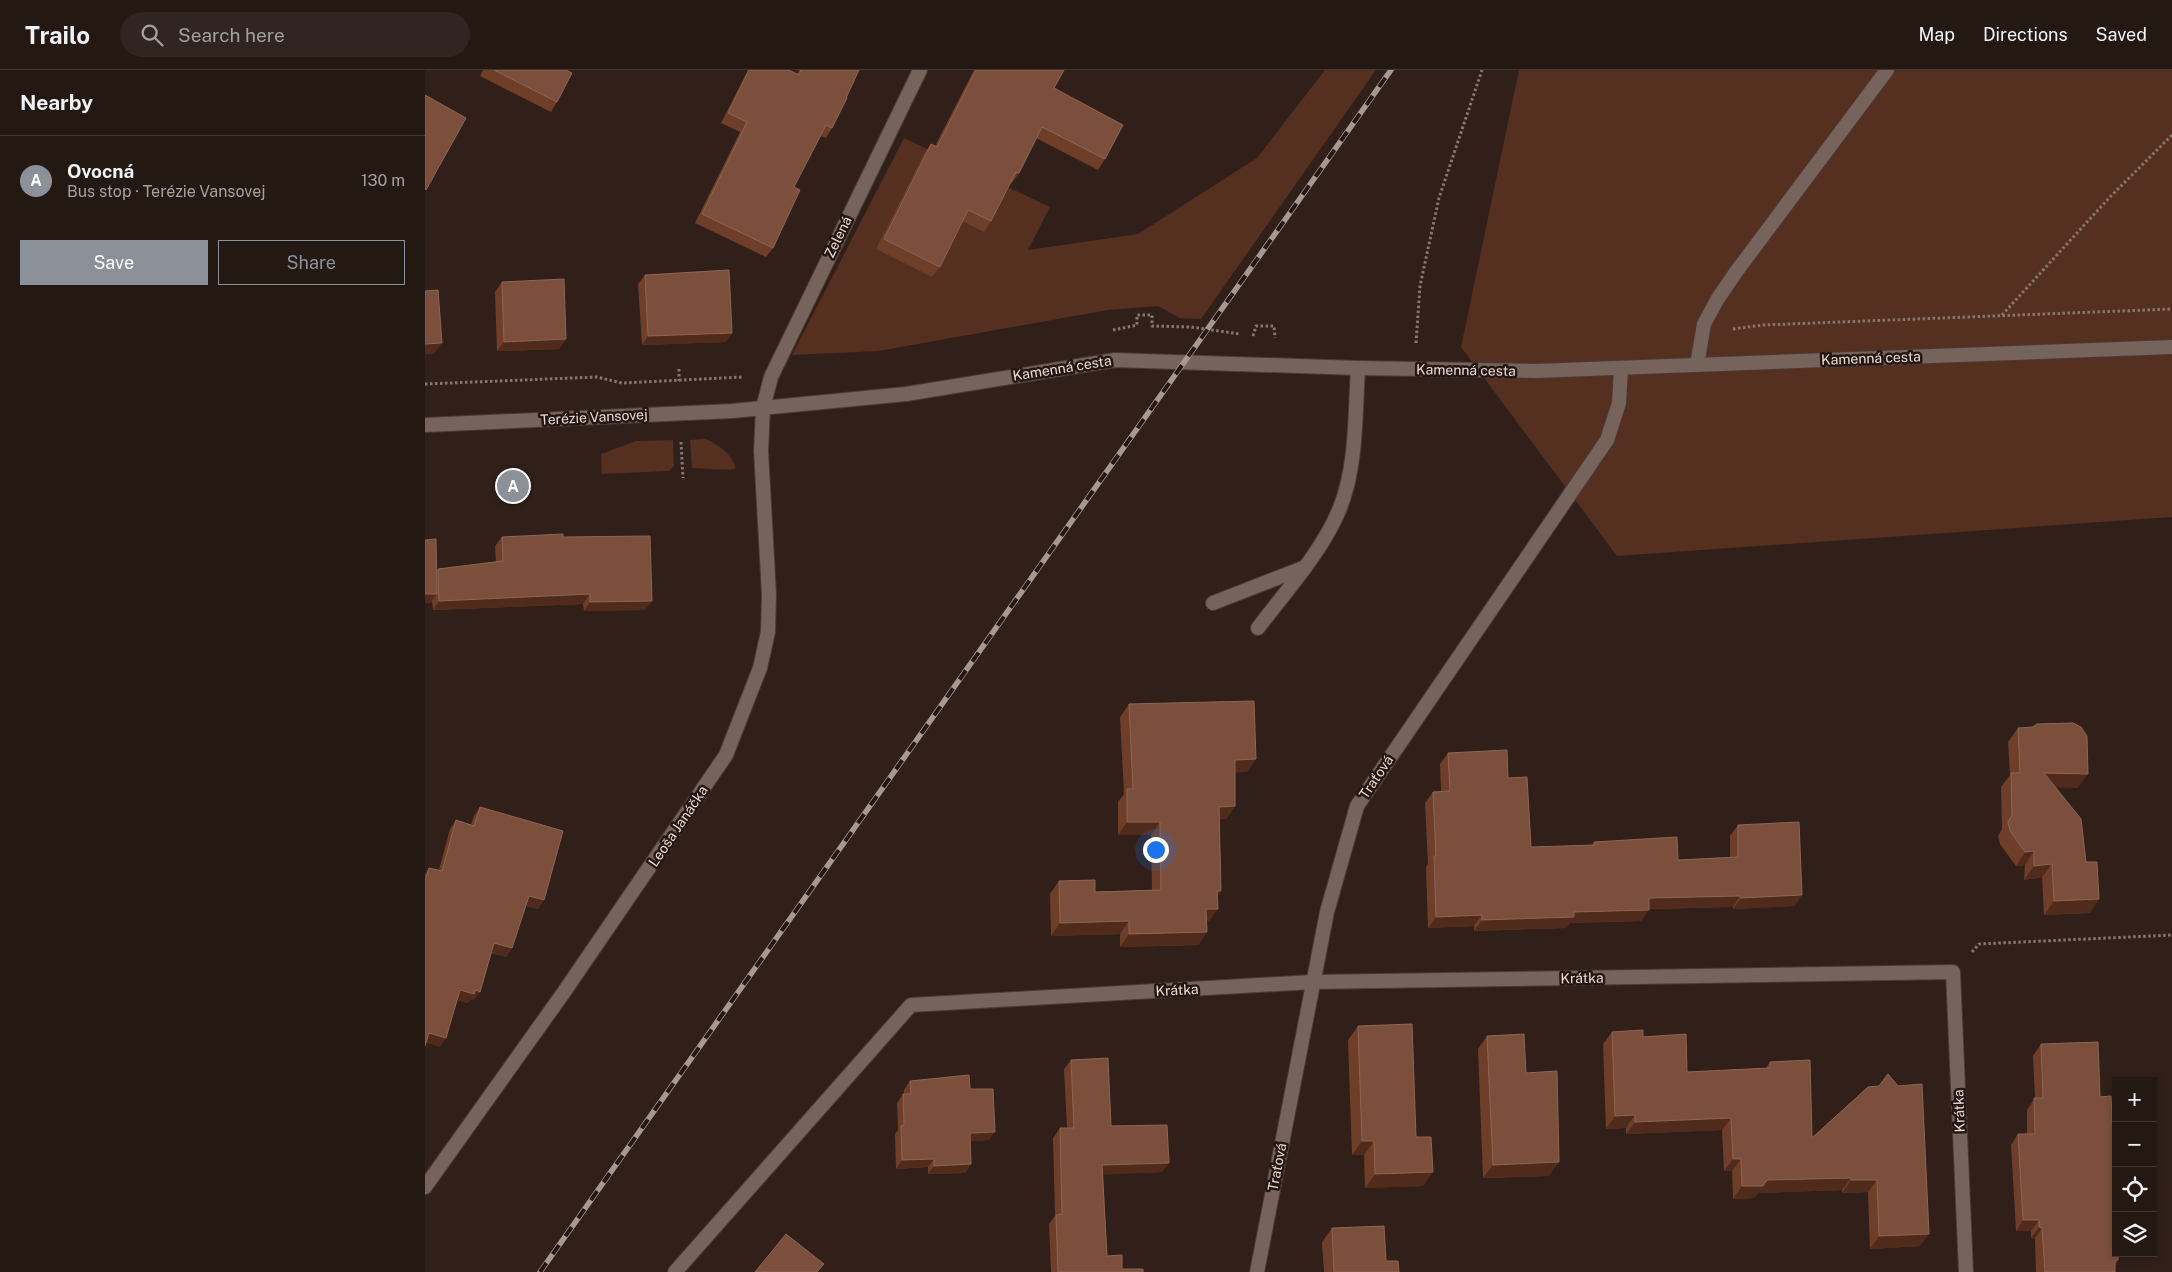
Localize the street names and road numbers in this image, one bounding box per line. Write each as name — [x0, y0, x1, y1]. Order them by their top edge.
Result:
street label: Zelená — [821, 214, 855, 260]
street label: Kamenná cesta — [1821, 348, 1921, 368]
street label: Kamenná cesta — [1011, 352, 1113, 384]
street label: Kamenná cesta — [1416, 361, 1516, 379]
street label: Terézie Vansovej — [540, 406, 648, 428]
street label: Traťová — [1356, 752, 1396, 802]
street label: Leoša Janáčka — [645, 783, 711, 869]
street label: Krátka — [1560, 970, 1604, 986]
street label: Krátka — [1155, 981, 1199, 999]
street label: Krátka — [1950, 1089, 1968, 1133]
street label: Traťová — [1265, 1142, 1289, 1192]

